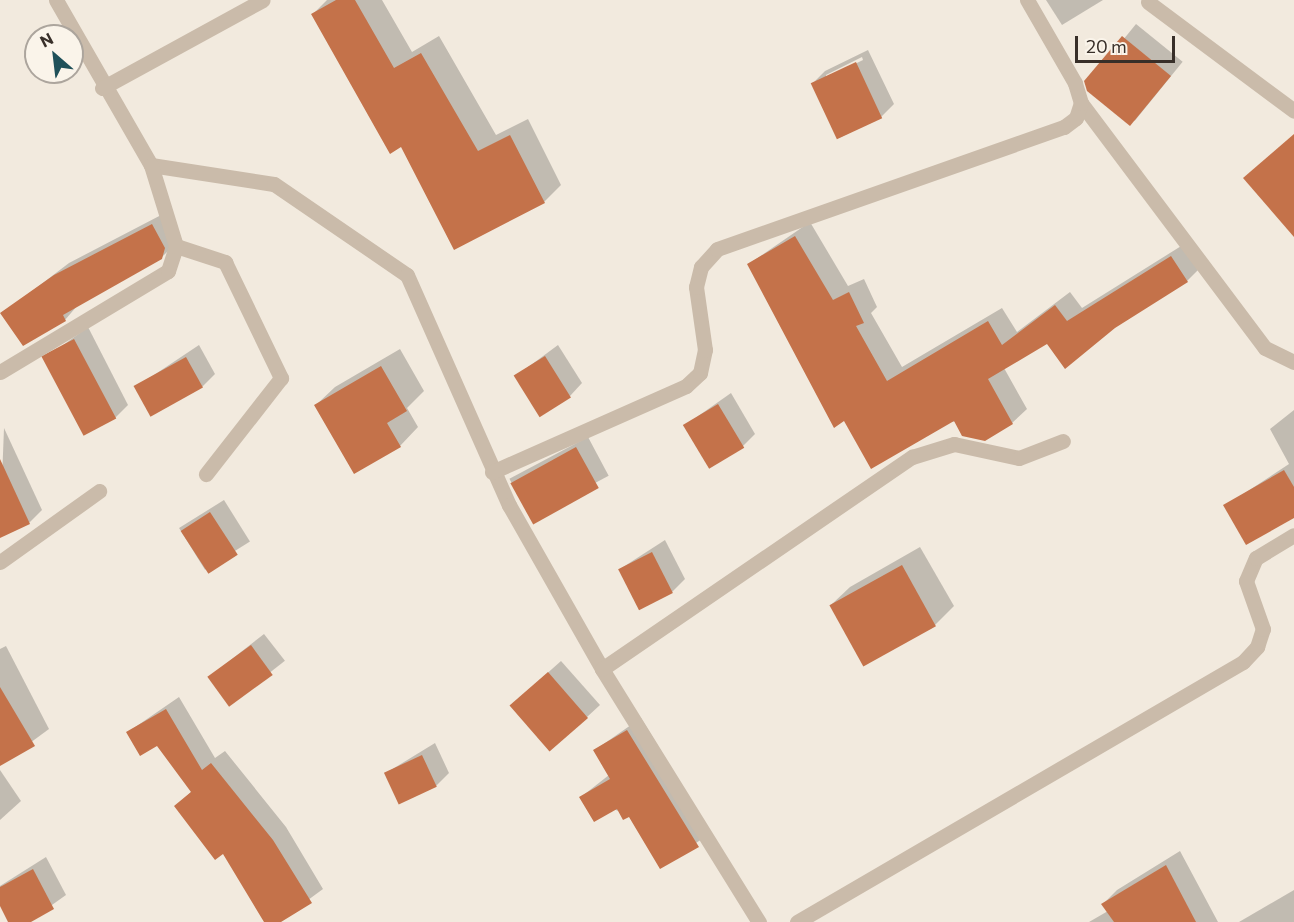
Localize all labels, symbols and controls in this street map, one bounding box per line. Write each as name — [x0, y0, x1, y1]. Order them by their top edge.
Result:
north arrow — [24, 24, 84, 84]
scale bar — [1078, 24, 1178, 62]
text: N — [36, 28, 56, 51]
text: 20 m — [1086, 35, 1127, 57]

